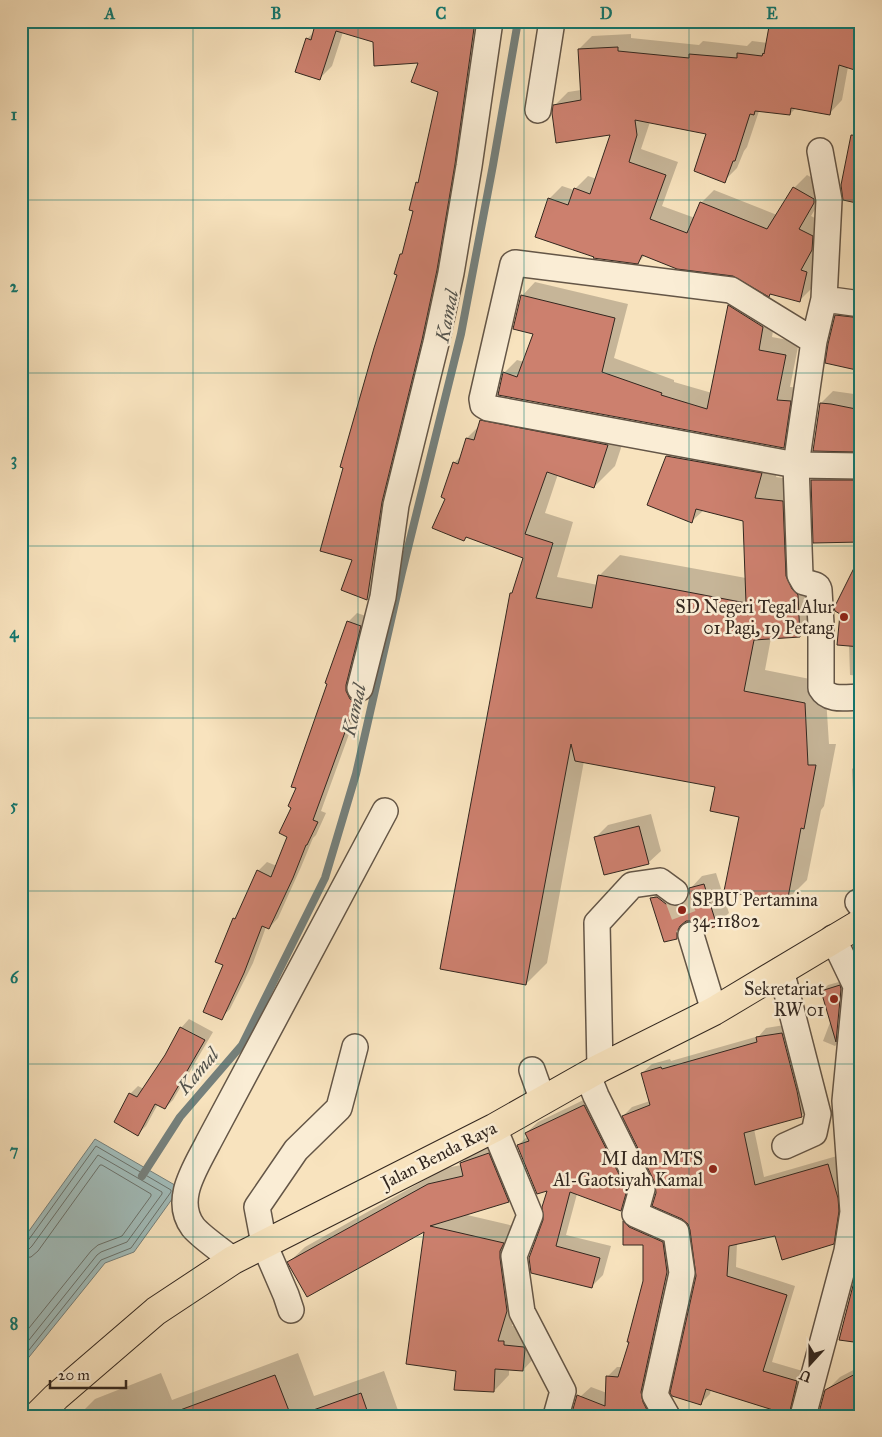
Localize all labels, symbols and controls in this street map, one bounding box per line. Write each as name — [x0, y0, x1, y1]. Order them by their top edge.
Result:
text: A — [104, 4, 116, 23]
text: B — [271, 4, 281, 23]
text: C — [436, 4, 447, 23]
text: D — [600, 4, 613, 23]
text: E — [766, 4, 778, 23]
text: 1 — [11, 105, 18, 124]
text: 2 — [10, 277, 19, 296]
water label: Kamal — [431, 286, 464, 345]
text: 3 — [11, 450, 17, 470]
place label: SD Negeri Tegal Alur 01 Pagi, 19 Petang — [675, 596, 835, 640]
marker: SD Negeri Tegal Alur 01 Pagi, 19 Petang — [838, 611, 850, 623]
text: 4 — [10, 623, 20, 643]
water label: Kamal — [337, 680, 372, 739]
text: 5 — [10, 796, 18, 815]
place label: SPBU Pertamina 34-11802 — [692, 889, 818, 932]
marker: SPBU Pertamina 34-11802 — [676, 904, 688, 916]
text: 6 — [10, 968, 19, 987]
place label: Sekretariat RW 01 — [744, 978, 825, 1021]
marker: Sekretariat RW 01 — [828, 993, 840, 1005]
water label: Kamal — [172, 1042, 225, 1099]
street label: Jalan Benda Raya — [376, 1116, 501, 1195]
text: 7 — [10, 1141, 19, 1160]
place label: MI dan MTS Al-Gaotsiyah Kamal — [552, 1148, 703, 1191]
marker: MI dan MTS Al-Gaotsiyah Kamal — [707, 1163, 719, 1175]
text: 8 — [10, 1314, 18, 1333]
north arrow — [784, 1340, 834, 1390]
scale bar — [50, 1357, 126, 1389]
text: U — [796, 1365, 814, 1386]
text: 20 m — [58, 1366, 90, 1384]

